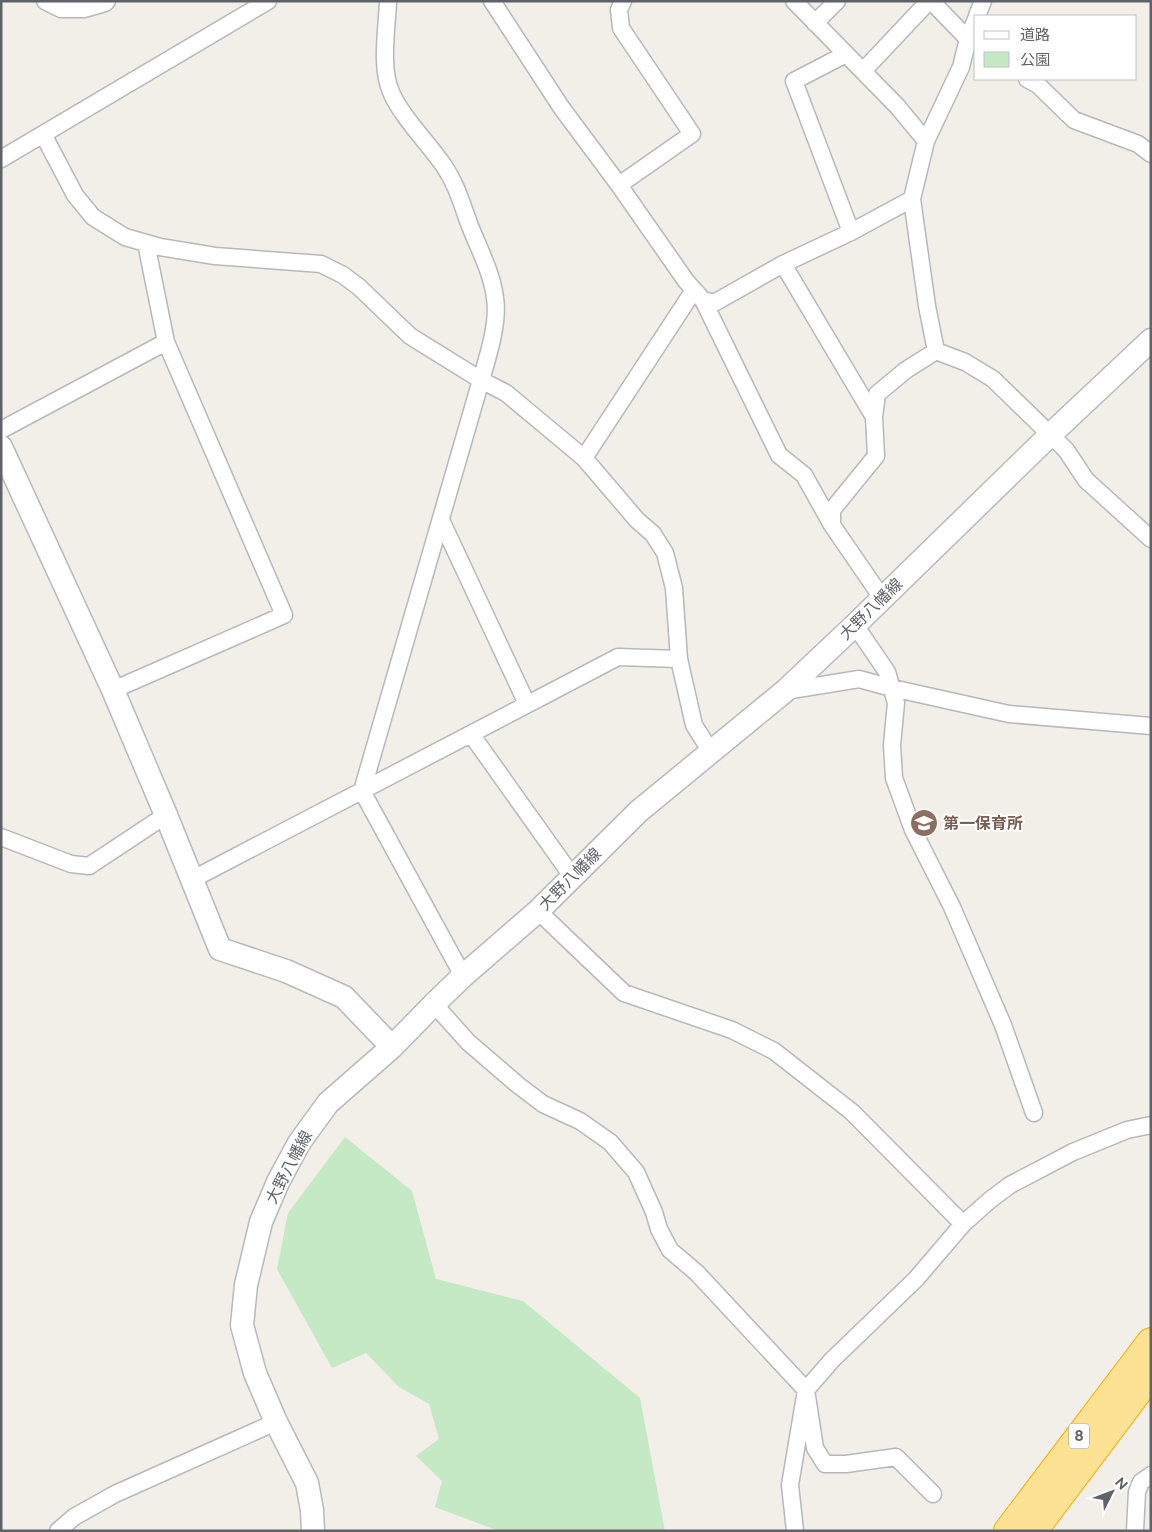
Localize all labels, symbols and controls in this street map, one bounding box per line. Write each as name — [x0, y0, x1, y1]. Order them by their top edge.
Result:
legend — [974, 15, 1137, 80]
text: 道路 — [1020, 26, 1050, 44]
text: 公園 — [1020, 51, 1050, 69]
street label: 大野八幡線 — [836, 574, 906, 644]
school or university icon: 第一保育所 — [909, 808, 939, 838]
place label: 第一保育所 — [943, 814, 1023, 833]
street label: 大野八幡線 — [535, 844, 605, 914]
street label: 大野八幡線 — [262, 1127, 316, 1207]
road number: 8 — [1069, 1424, 1089, 1448]
north arrow — [1087, 1467, 1137, 1517]
text: N — [1112, 1474, 1131, 1493]

